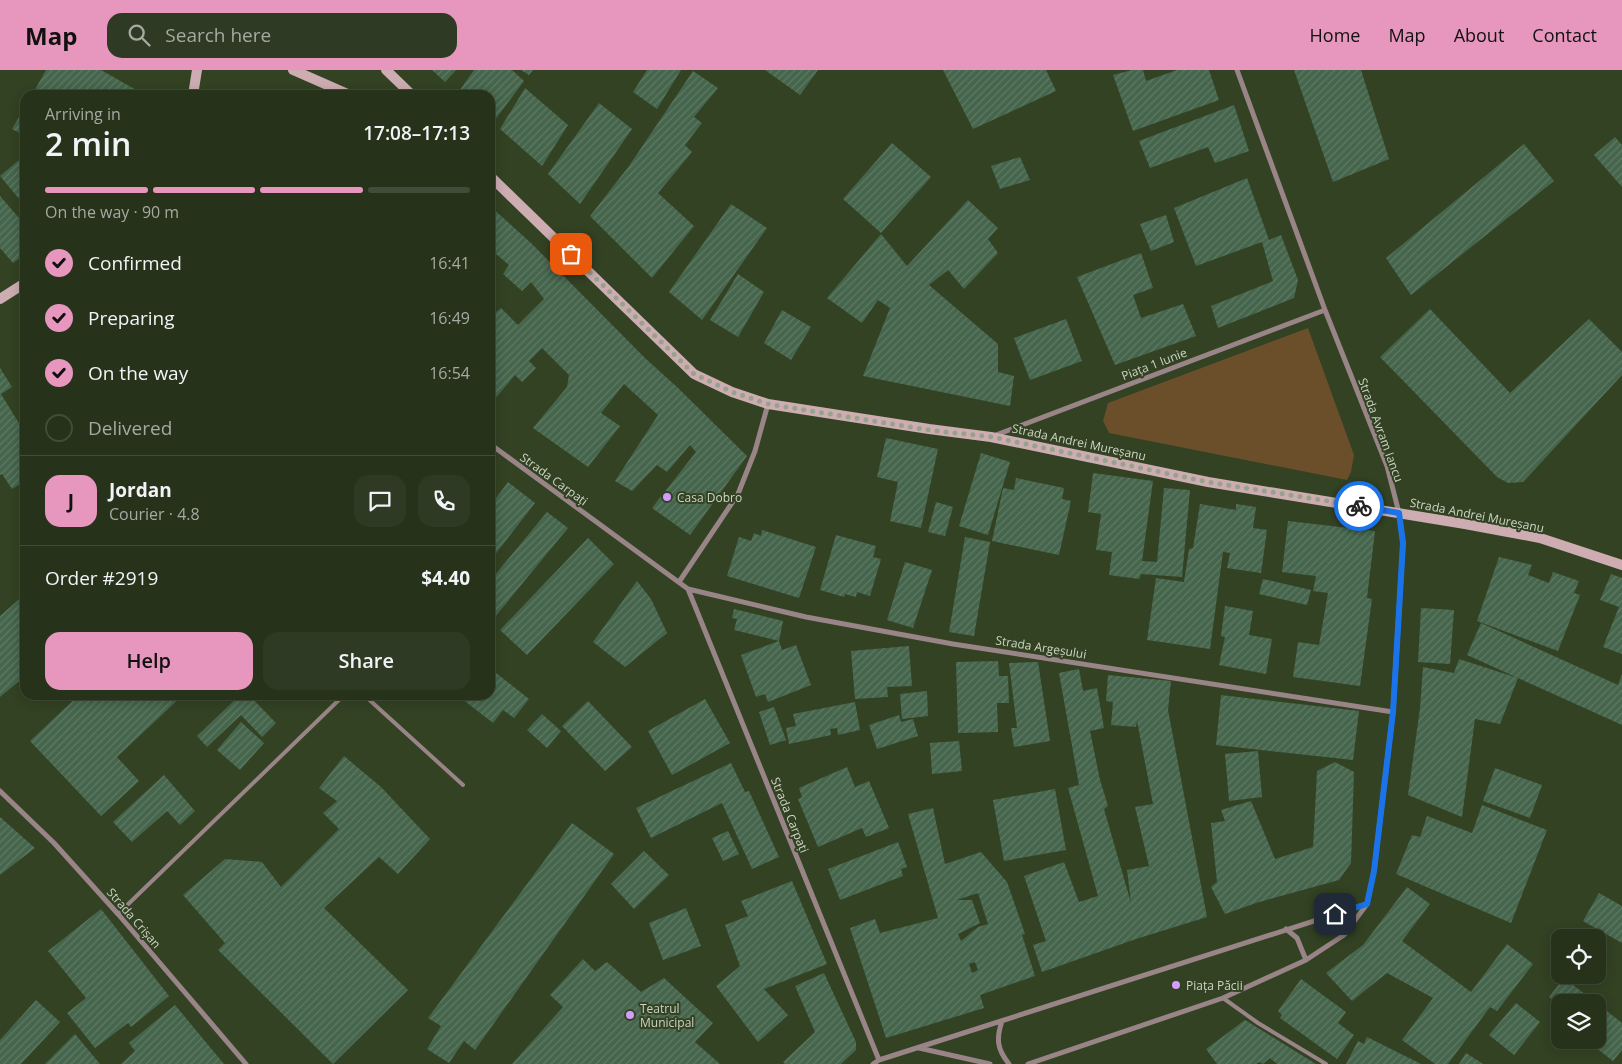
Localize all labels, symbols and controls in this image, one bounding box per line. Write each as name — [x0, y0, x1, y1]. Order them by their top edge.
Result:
search box — [107, 13, 457, 58]
text: Map — [25, 19, 77, 52]
icon: search — [125, 21, 153, 49]
text: Search here — [165, 22, 271, 48]
text: Home — [1310, 23, 1360, 47]
text: Map — [1388, 23, 1426, 47]
text: About — [1454, 23, 1504, 47]
text: Contact — [1532, 23, 1597, 47]
text: Arriving in — [45, 103, 121, 125]
text: 17:08–17:13 — [363, 120, 470, 146]
text: 2 min — [45, 122, 131, 165]
text: On the way · 90 m — [45, 201, 179, 223]
pin — [550, 233, 592, 275]
icon: bag — [557, 240, 585, 268]
icon: check — [45, 249, 73, 277]
text: Confirmed — [88, 250, 182, 276]
text: 16:41 — [429, 252, 470, 274]
icon: check — [45, 304, 73, 332]
text: Preparing — [88, 305, 175, 331]
text: 16:49 — [429, 307, 470, 329]
street label: Piața 1 Iunie — [1119, 344, 1189, 384]
icon: check — [45, 359, 73, 387]
text: On the way — [88, 360, 188, 386]
text: 16:54 — [429, 362, 470, 384]
street label: Strada Avram Iancu — [1354, 376, 1408, 484]
text: Delivered — [88, 415, 172, 441]
street label: Strada Andrei Mureșanu — [1010, 419, 1148, 465]
street label: Strada Carpați — [517, 449, 591, 509]
button: chat — [354, 475, 406, 527]
button: phone — [418, 475, 470, 527]
text: Jordan — [109, 477, 172, 503]
courier — [1334, 481, 1384, 531]
text: J — [68, 488, 74, 514]
place label: Casa Dobro — [677, 489, 742, 506]
marker: Casa Dobro — [661, 491, 673, 503]
icon: bike — [1345, 492, 1373, 520]
street label: Strada Andrei Mureșanu — [1408, 494, 1546, 536]
text: Courier · 4.8 — [109, 503, 200, 525]
text: Order #2919 — [45, 565, 158, 591]
text: $4.40 — [421, 565, 470, 591]
street label: Strada Argeșului — [994, 631, 1088, 663]
button: Help — [45, 632, 253, 690]
button: Share — [263, 632, 470, 690]
street label: Strada Carpați — [767, 775, 813, 855]
street label: Strada Crișan — [103, 884, 165, 952]
pin — [1314, 893, 1356, 935]
icon: home — [1321, 900, 1349, 928]
map controls — [1551, 929, 1606, 1049]
button: locate — [1551, 929, 1606, 984]
place label: Piața Păcii — [1186, 977, 1243, 994]
marker: Piața Păcii — [1170, 979, 1182, 991]
button: layers — [1551, 994, 1606, 1049]
place label: Teatrul Municipal — [640, 1000, 694, 1031]
marker: Teatrul Municipal — [624, 1009, 636, 1021]

